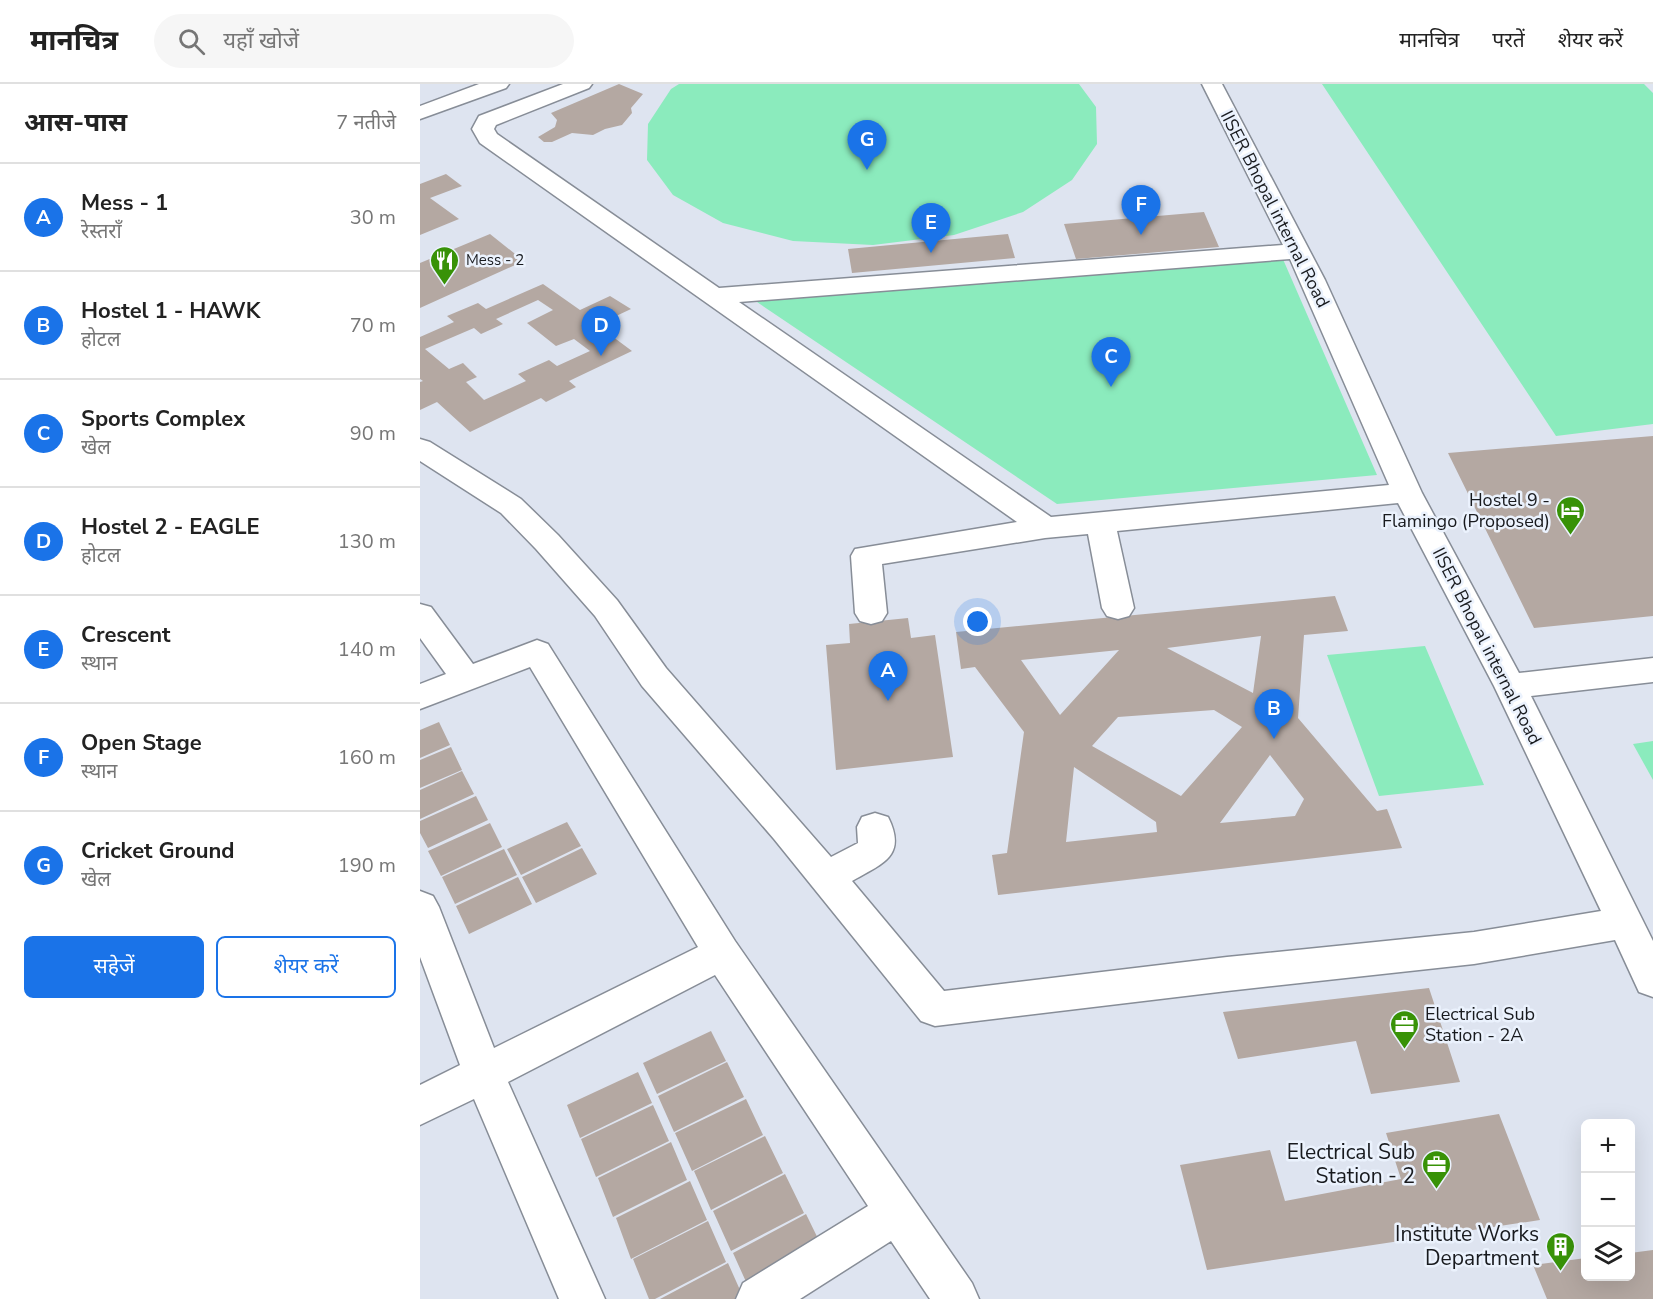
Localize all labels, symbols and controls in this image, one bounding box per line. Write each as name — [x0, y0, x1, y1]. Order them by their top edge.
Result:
search box — [154, 14, 574, 68]
text: मानचित्र — [30, 22, 118, 60]
icon: search — [175, 25, 208, 58]
text: यहाँ खोजें — [223, 26, 299, 56]
text: मानचित्र — [1399, 26, 1459, 54]
text: परतें — [1492, 26, 1525, 54]
text: शेयर करें — [1558, 26, 1623, 54]
text: आस-पास — [24, 105, 127, 140]
street label: IISER Bhopal internal Road — [1215, 106, 1335, 312]
text: 7 नतीजे — [336, 109, 396, 136]
pin: G — [848, 120, 886, 170]
pin: F — [1122, 186, 1160, 235]
text: Mess - 1 — [81, 188, 168, 218]
text: A — [36, 204, 51, 231]
text: 30 m — [350, 204, 396, 231]
pin: E — [912, 204, 950, 253]
text: रेस्तराँ — [81, 218, 122, 245]
restaurant icon: Mess - 2 — [429, 244, 461, 286]
place label: Mess - 2 — [466, 250, 524, 270]
text: Hostel 1 - HAWK — [81, 296, 260, 326]
pin: D — [582, 306, 621, 356]
text: B — [37, 312, 50, 339]
text: 70 m — [350, 312, 396, 339]
text: होटल — [81, 326, 120, 353]
pin: C — [1092, 338, 1130, 387]
text: Sports Complex — [81, 404, 245, 434]
text: C — [37, 420, 50, 447]
text: 90 m — [350, 420, 396, 447]
text: खेल — [81, 434, 111, 461]
place label: Hostel 9 - Flamingo (Proposed) — [1382, 488, 1550, 533]
hotel icon: Hostel 9 - Flamingo (Proposed) — [1555, 494, 1587, 536]
text: Hostel 2 - EAGLE — [81, 512, 260, 542]
text: D — [36, 528, 51, 555]
text: 130 m — [338, 528, 396, 555]
text: होटल — [81, 542, 120, 569]
street label: IISER Bhopal internal Road — [1427, 543, 1547, 749]
your location — [963, 607, 992, 636]
text: Crescent — [81, 620, 170, 650]
text: E — [38, 636, 49, 663]
text: 140 m — [338, 636, 396, 663]
text: स्थान — [81, 650, 117, 677]
pin: A — [868, 652, 908, 701]
pin: B — [1254, 690, 1294, 739]
text: Open Stage — [81, 728, 202, 758]
text: F — [38, 744, 49, 771]
text: 160 m — [338, 744, 396, 771]
text: स्थान — [81, 758, 117, 785]
text: Cricket Ground — [81, 836, 235, 866]
text: G — [36, 852, 51, 879]
text: 190 m — [338, 852, 396, 879]
text: खेल — [81, 866, 111, 893]
button: सहेजें — [24, 936, 204, 998]
button: शेयर करें — [216, 936, 396, 998]
place label: Electrical Sub Station - 2A — [1425, 1002, 1535, 1047]
office icon: Electrical Sub Station - 2A — [1388, 1008, 1420, 1050]
map controls — [1581, 1119, 1635, 1281]
button: + — [1581, 1119, 1635, 1173]
place label: Electrical Sub Station - 2 — [1287, 1138, 1415, 1190]
office icon: Electrical Sub Station - 2 — [1420, 1148, 1452, 1190]
button: − — [1581, 1173, 1635, 1227]
place label: Institute Works Department — [1395, 1220, 1540, 1272]
button: layers — [1581, 1227, 1635, 1281]
building icon: Institute Works Department — [1544, 1230, 1576, 1272]

